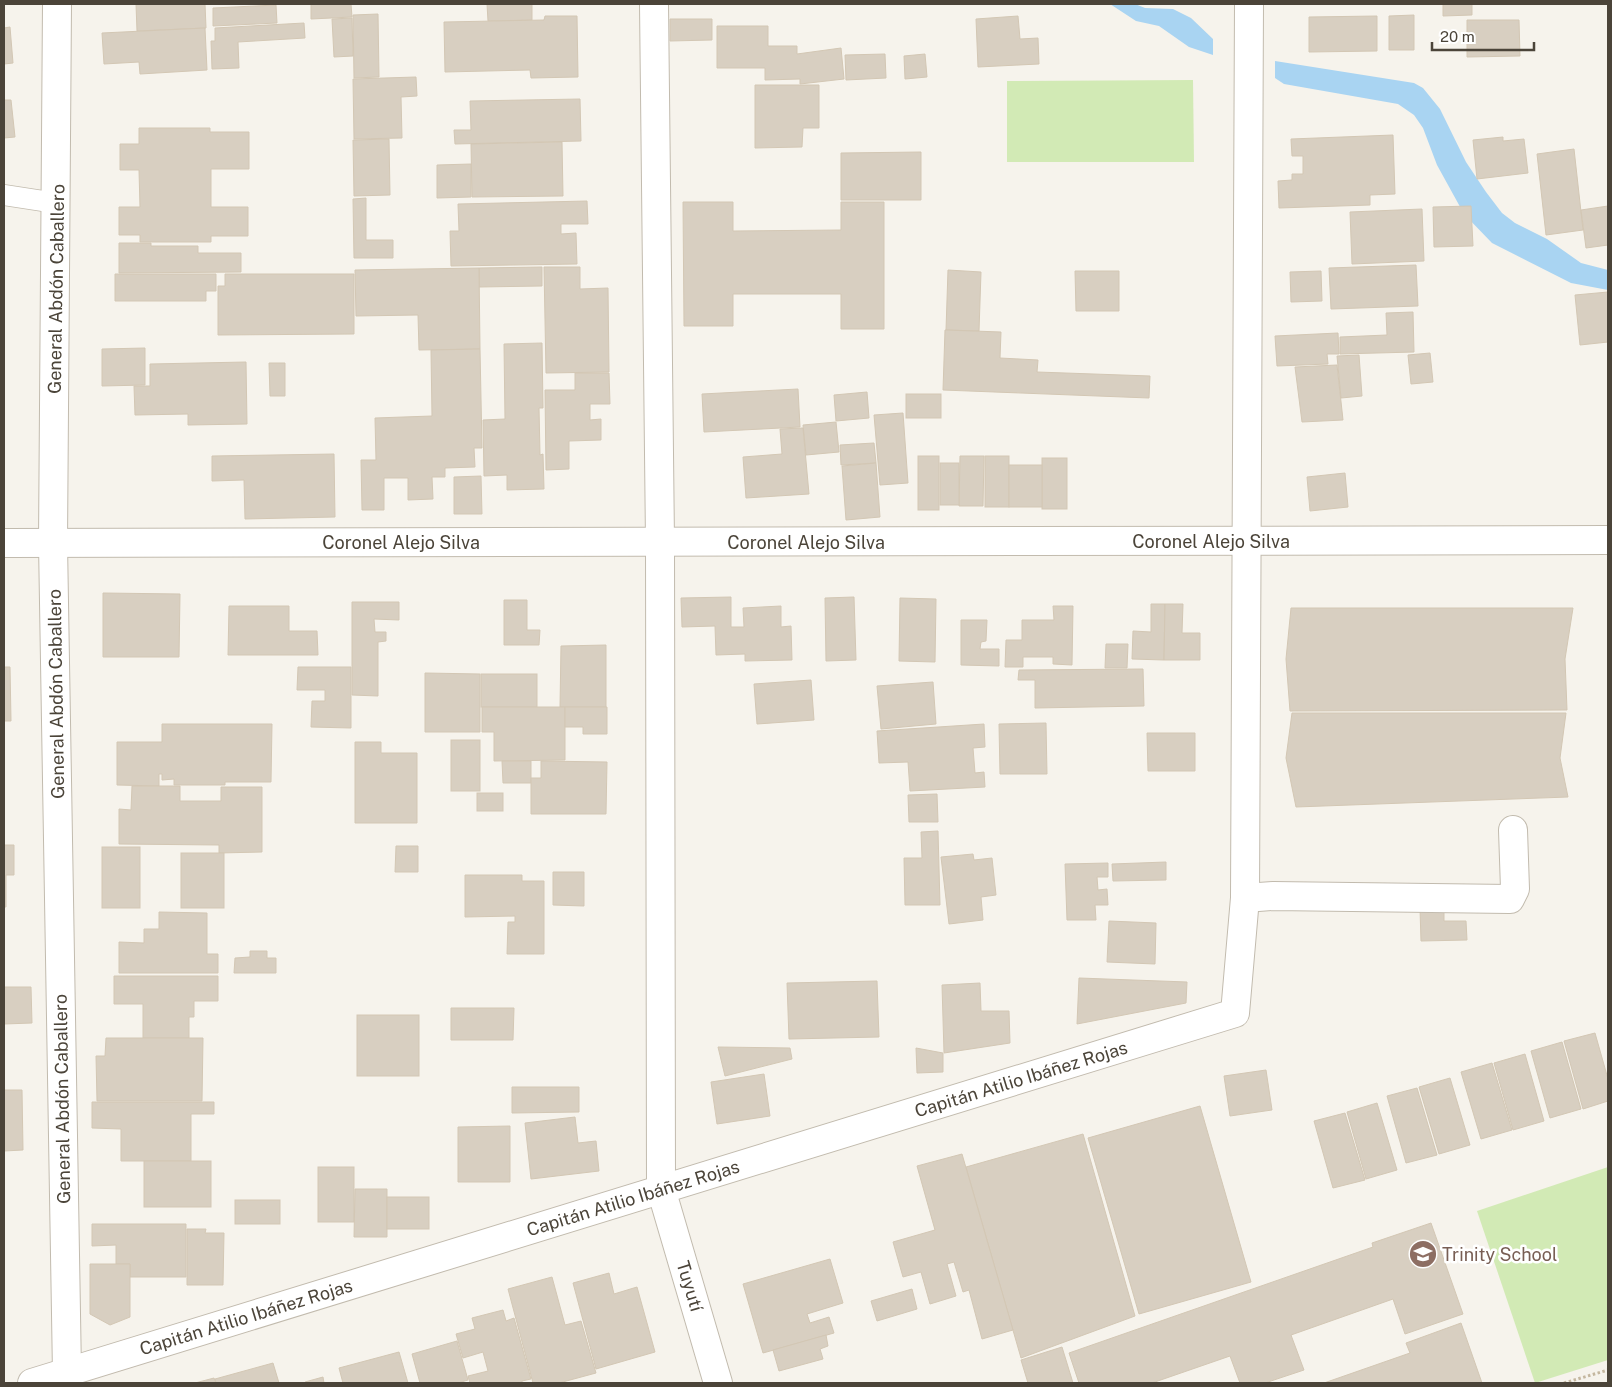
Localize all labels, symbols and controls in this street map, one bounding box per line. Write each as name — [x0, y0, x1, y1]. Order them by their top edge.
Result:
scale bar — [1432, 20, 1534, 52]
text: 20 m — [1440, 28, 1475, 45]
street label: General Abdón Caballero — [44, 184, 68, 394]
street label: Coronel Alejo Silva — [1132, 531, 1290, 552]
street label: Coronel Alejo Silva — [322, 532, 480, 553]
street label: Coronel Alejo Silva — [727, 532, 885, 553]
street label: General Abdón Caballero — [44, 589, 68, 799]
street label: General Abdón Caballero — [50, 994, 74, 1204]
street label: Capitán Atilio Ibáñez Rojas — [912, 1037, 1130, 1121]
street label: Capitán Atilio Ibáñez Rojas — [524, 1156, 742, 1240]
school or university icon: Trinity School — [1408, 1239, 1438, 1269]
place label: Trinity School — [1442, 1244, 1557, 1265]
street label: Tuyutí — [672, 1258, 708, 1314]
street label: Capitán Atilio Ibáñez Rojas — [137, 1275, 355, 1359]

